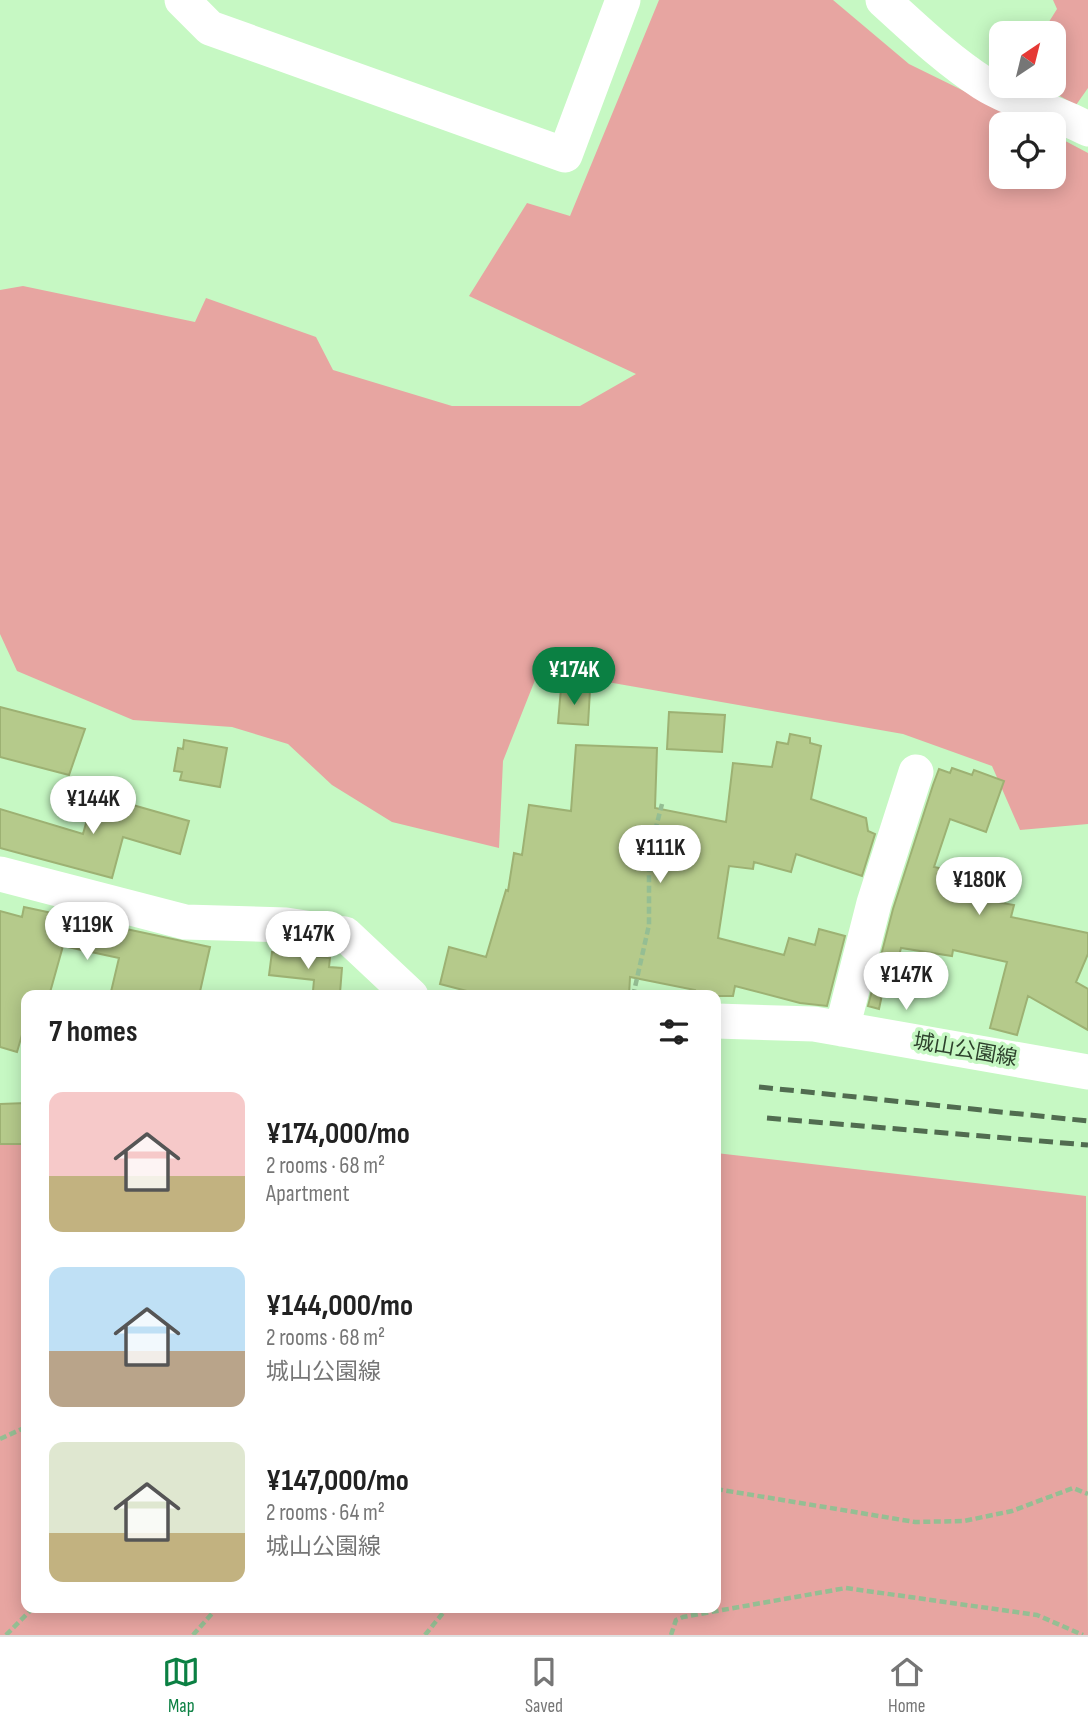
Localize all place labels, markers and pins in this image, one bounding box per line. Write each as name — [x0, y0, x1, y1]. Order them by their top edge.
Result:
pin: ¥174K — [525, 648, 623, 707]
pin: ¥144K — [44, 776, 142, 836]
pin: ¥111K — [611, 826, 709, 885]
pin: ¥180K — [930, 858, 1028, 917]
pin: ¥119K — [38, 902, 136, 962]
pin: ¥147K — [259, 912, 357, 971]
pin: ¥147K — [857, 953, 955, 1012]

